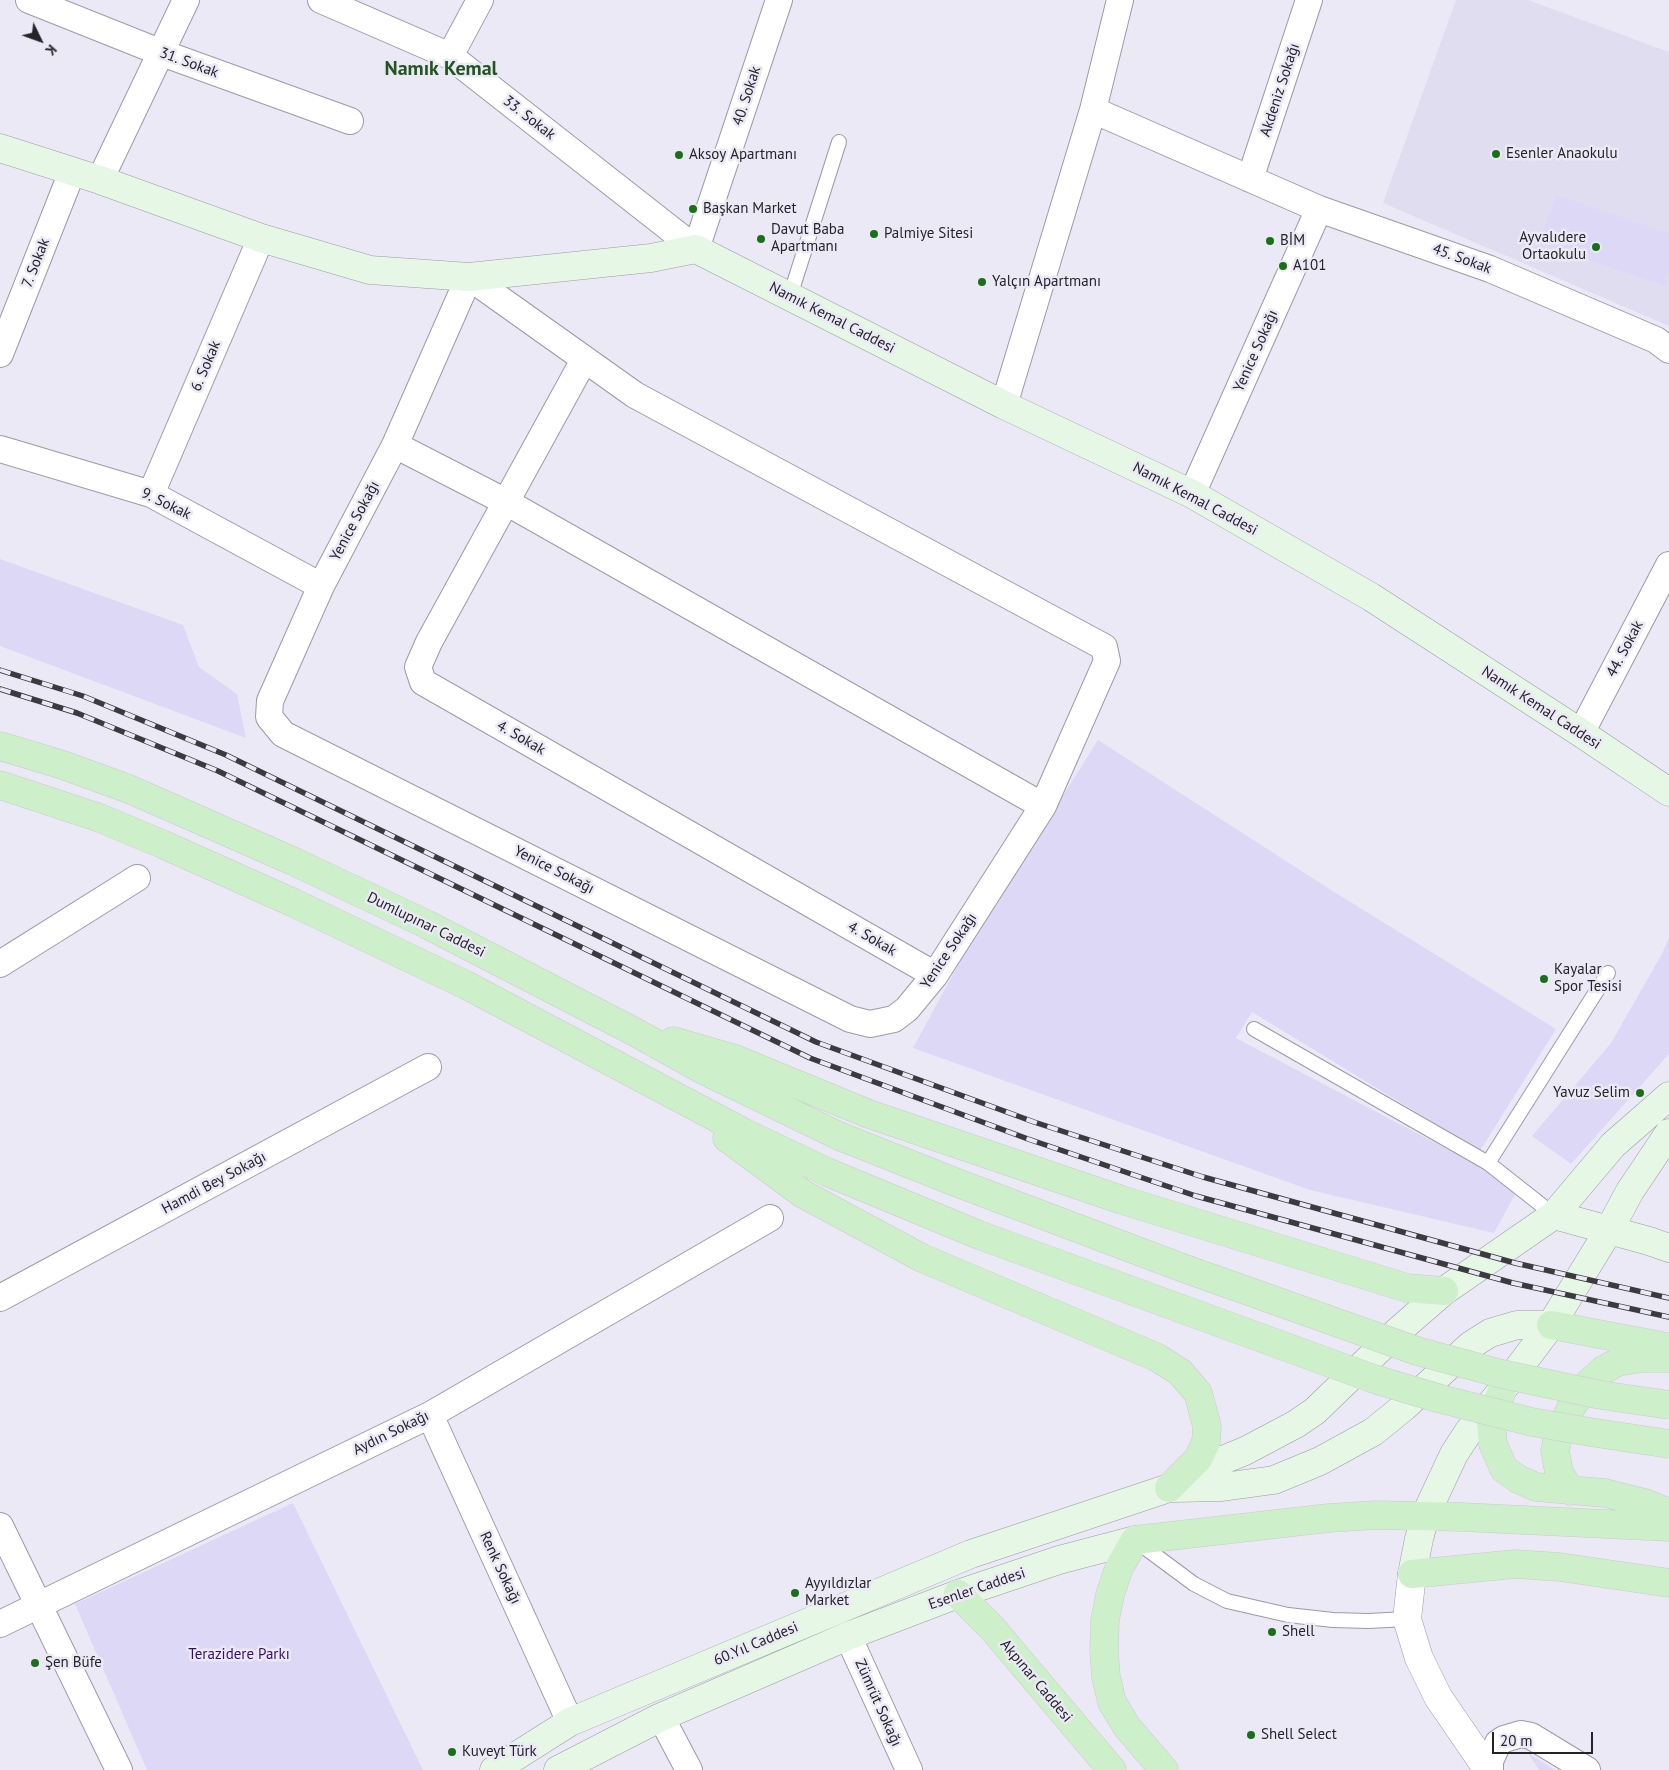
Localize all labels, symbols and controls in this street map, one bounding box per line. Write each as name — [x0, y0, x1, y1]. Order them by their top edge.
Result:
north arrow — [15, 15, 65, 65]
text: K — [42, 41, 61, 59]
street label: Akdeniz Sokağı — [1256, 41, 1304, 139]
street label: 31. Sokak — [157, 44, 221, 82]
district label: Namık Kemal — [385, 57, 497, 81]
street label: 40. Sokak — [729, 64, 765, 128]
street label: 33. Sokak — [499, 92, 559, 144]
place label: Esenler Anaokulu — [1506, 145, 1617, 163]
place label: Aksoy Apartmanı — [689, 146, 797, 164]
marker: Esenler Anaokulu — [1490, 148, 1502, 160]
marker: Aksoy Apartmanı — [673, 149, 685, 161]
place label: Başkan Market — [703, 200, 796, 218]
marker: Başkan Market — [687, 203, 699, 215]
place label: Davut Baba Apartmanı — [771, 221, 844, 256]
place label: Palmiye Sitesi — [884, 225, 973, 243]
marker: Palmiye Sitesi — [868, 228, 880, 240]
place label: Ayvalıdere Ortaokulu — [1519, 229, 1586, 264]
place label: BİM — [1280, 232, 1305, 250]
marker: Davut Baba Apartmanı — [755, 233, 767, 245]
marker: BİM — [1264, 235, 1276, 247]
street label: 7. Sokak — [18, 236, 54, 290]
street label: 45. Sokak — [1430, 240, 1494, 278]
marker: Ayvalıdere Ortaokulu — [1590, 241, 1602, 253]
place label: A101 — [1293, 257, 1326, 275]
marker: A101 — [1277, 260, 1289, 272]
place label: Yalçın Apartmanı — [992, 273, 1101, 291]
marker: Yalçın Apartmanı — [976, 276, 988, 288]
street label: Namık Kemal Caddesi — [766, 278, 898, 358]
street label: Yenice Sokağı — [1230, 307, 1282, 395]
street label: 6. Sokak — [187, 338, 225, 394]
street label: Namık Kemal Caddesi — [1129, 458, 1261, 540]
street label: Yenice Sokağı — [326, 478, 384, 564]
street label: 9. Sokak — [138, 484, 194, 524]
street label: 44. Sokak — [1603, 618, 1647, 680]
street label: Namık Kemal Caddesi — [1478, 663, 1604, 753]
street label: 4. Sokak — [493, 717, 549, 759]
street label: Yenice Sokağı — [511, 842, 597, 898]
street label: Dumlupınar Caddesi — [364, 889, 488, 961]
street label: Yenice Sokağı — [917, 910, 981, 992]
street label: 4. Sokak — [844, 918, 900, 960]
place label: Kayalar Spor Tesisi — [1554, 961, 1622, 996]
marker: Kayalar Spor Tesisi — [1538, 973, 1550, 985]
place label: Yavuz Selim — [1553, 1084, 1630, 1102]
marker: Yavuz Selim — [1634, 1087, 1646, 1099]
street label: Hamdi Bey Sokağı — [159, 1148, 269, 1218]
street label: Aydın Sokağı — [350, 1407, 432, 1459]
street label: Renk Sokağı — [475, 1529, 525, 1607]
street label: Esenler Caddesi — [926, 1564, 1028, 1614]
place label: Ayyıldızlar Market — [805, 1575, 871, 1610]
marker: Ayyıldızlar Market — [789, 1587, 801, 1599]
street label: 60.Yıl Caddesi — [711, 1618, 801, 1670]
place label: Shell — [1282, 1623, 1315, 1641]
marker: Shell — [1266, 1626, 1278, 1638]
street label: Akpınar Caddesi — [996, 1636, 1076, 1726]
park label: Terazidere Parkı — [188, 1646, 290, 1664]
place label: Şen Büfe — [45, 1654, 102, 1672]
marker: Şen Büfe — [29, 1657, 41, 1669]
street label: Zümrüt Sokağı — [851, 1657, 905, 1749]
scale bar — [1494, 1722, 1595, 1754]
place label: Shell Select — [1261, 1726, 1337, 1744]
marker: Shell Select — [1245, 1729, 1257, 1741]
text: 20 m — [1500, 1731, 1533, 1750]
place label: Kuveyt Türk — [462, 1743, 537, 1761]
marker: Kuveyt Türk — [446, 1746, 458, 1758]

